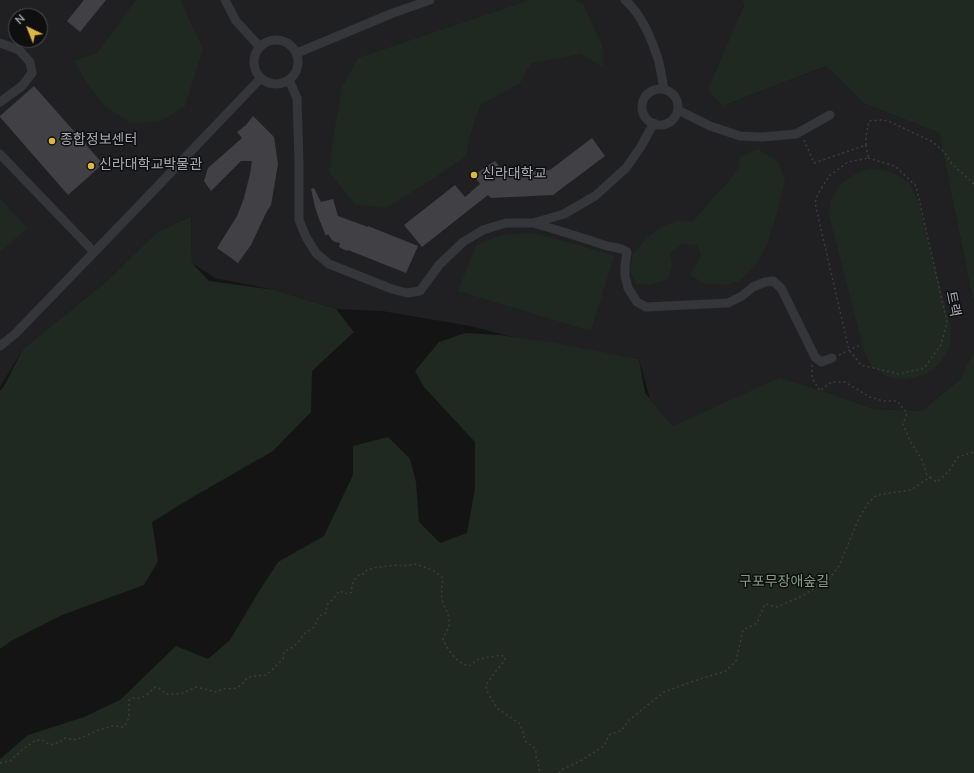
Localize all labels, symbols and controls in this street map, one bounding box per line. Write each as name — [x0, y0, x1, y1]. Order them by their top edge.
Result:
north arrow — [8, 8, 48, 48]
text: N — [12, 11, 28, 28]
place label: 종합정보센터 — [60, 133, 137, 149]
marker: 종합정보센터 — [47, 136, 57, 146]
place label: 신라대학교박물관 — [99, 158, 202, 174]
marker: 신라대학교박물관 — [86, 161, 96, 171]
place label: 신라대학교 — [482, 167, 546, 183]
marker: 신라대학교 — [469, 170, 479, 180]
street label: 트랙 — [941, 290, 963, 318]
park label: 구포무장애숲길 — [739, 575, 829, 591]

